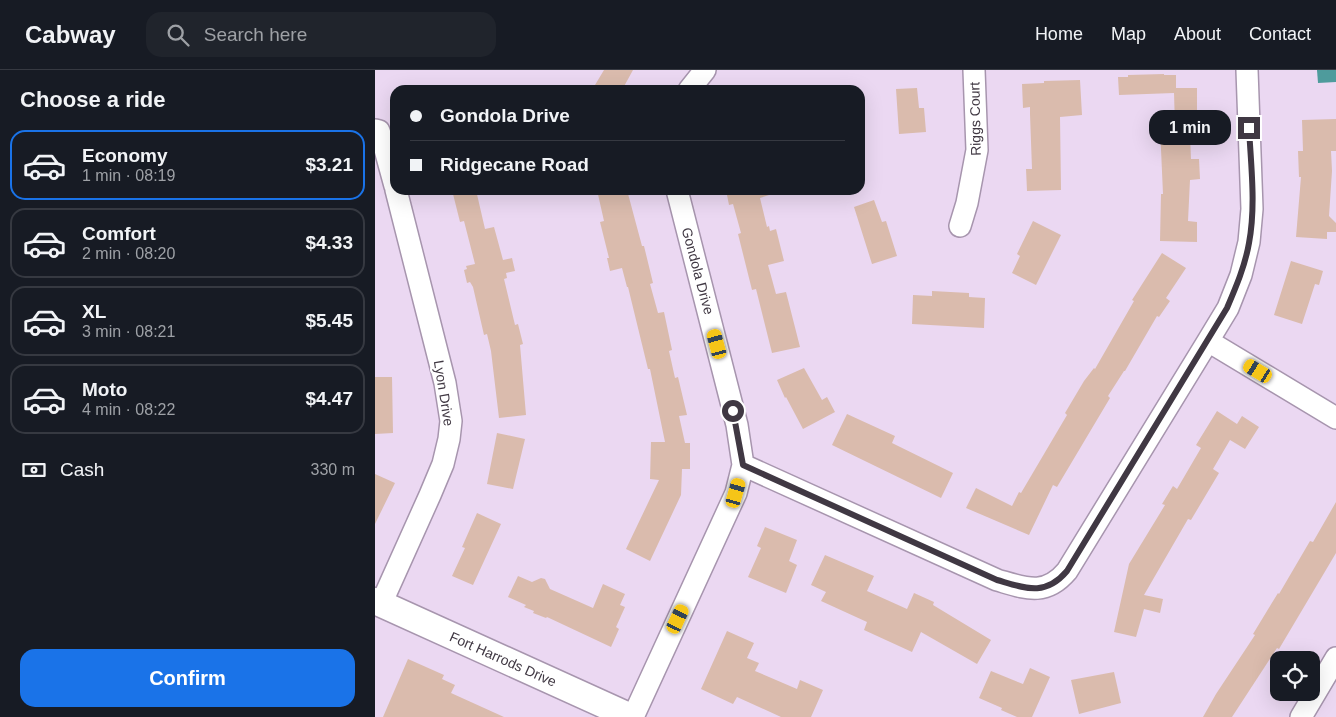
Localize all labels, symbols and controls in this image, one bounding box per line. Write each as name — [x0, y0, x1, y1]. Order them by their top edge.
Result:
search box — [146, 12, 496, 57]
text: Cabway — [25, 21, 116, 48]
icon: search — [164, 21, 192, 49]
text: Search here — [204, 24, 307, 45]
text: Home — [1035, 24, 1083, 44]
text: Map — [1111, 24, 1146, 44]
text: About — [1174, 24, 1221, 44]
text: Contact — [1249, 24, 1311, 44]
street label: Riggs Court — [966, 82, 984, 156]
text: Choose a ride — [20, 87, 165, 112]
text: Gondola Drive — [440, 105, 570, 126]
callout: 1 min — [1149, 110, 1231, 146]
route end — [1238, 117, 1260, 139]
text: 1 min — [1169, 119, 1211, 136]
icon: car — [22, 143, 67, 188]
text: Economy — [82, 145, 168, 166]
text: $3.21 — [305, 154, 353, 175]
text: Ridgecane Road — [440, 154, 589, 175]
text: 1 min · 08:19 — [82, 167, 175, 184]
icon: car — [22, 221, 67, 266]
text: Comfort — [82, 223, 156, 244]
street label: Gondola Drive — [679, 226, 717, 316]
text: $4.33 — [305, 232, 353, 253]
text: 2 min · 08:20 — [82, 245, 175, 262]
icon: car — [22, 299, 67, 344]
text: XL — [82, 301, 106, 322]
text: $5.45 — [305, 310, 353, 331]
text: 3 min · 08:21 — [82, 323, 175, 340]
car — [705, 328, 728, 360]
car — [1241, 357, 1274, 385]
street label: Lyon Drive — [431, 359, 457, 427]
icon: car — [22, 377, 67, 422]
text: Moto — [82, 379, 127, 400]
text: $4.47 — [305, 388, 353, 409]
route start — [722, 400, 744, 422]
text: 4 min · 08:22 — [82, 401, 175, 418]
icon: cash — [20, 456, 48, 484]
text: Cash — [60, 459, 104, 480]
text: 330 m — [311, 461, 355, 478]
car — [724, 477, 747, 509]
car — [664, 602, 691, 636]
street label: Fort Harrods Drive — [447, 628, 559, 690]
button: Confirm — [20, 649, 355, 707]
map controls — [1270, 651, 1320, 701]
button: locate — [1270, 651, 1320, 701]

